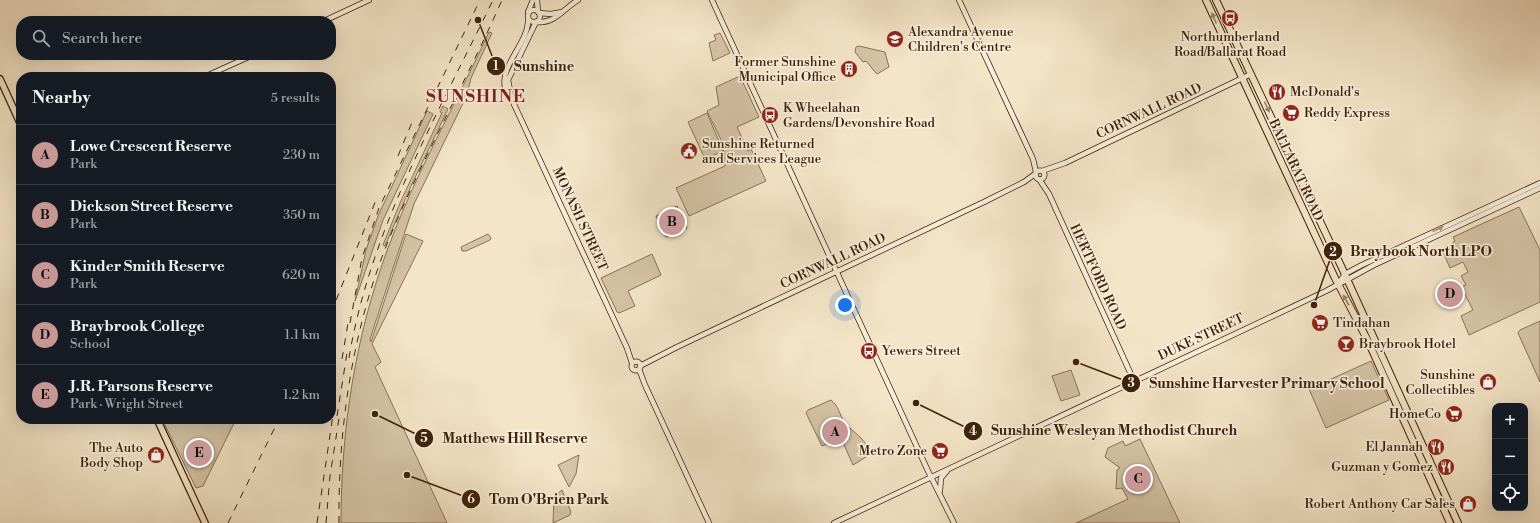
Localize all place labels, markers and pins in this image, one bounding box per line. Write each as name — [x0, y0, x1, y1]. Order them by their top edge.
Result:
bus stop icon: Northumberland Road/Ballarat Road — [1220, 8, 1240, 28]
place label: Alexandra Avenue Children's Centre — [907, 24, 1014, 55]
school or university icon: Alexandra Avenue Children's Centre — [885, 29, 905, 49]
place label: Northumberland Road/Ballarat Road — [1174, 29, 1287, 60]
callout: Sunshine — [486, 53, 582, 79]
place label: Former Sunshine Municipal Office — [734, 54, 836, 85]
building icon: Former Sunshine Municipal Office — [839, 59, 859, 79]
restaurant icon: McDonald's — [1267, 82, 1287, 102]
place label: McDonald's — [1290, 84, 1360, 100]
place label: K Wheelahan Gardens/Devonshire Road — [783, 100, 936, 131]
supermarket icon: Reddy Express — [1281, 103, 1301, 123]
bus stop icon: K Wheelahan Gardens/Devonshire Road — [760, 105, 780, 125]
place label: Reddy Express — [1304, 105, 1390, 121]
place label: Sunshine Returned and Services League — [702, 136, 822, 167]
public building icon: Sunshine Returned and Services League — [679, 141, 699, 161]
pin: B — [659, 207, 685, 237]
callout: Braybook North LPO — [1323, 238, 1500, 264]
pin: D — [1437, 279, 1463, 309]
supermarket icon: Tindahan — [1310, 313, 1330, 333]
place label: Tindahan — [1333, 315, 1390, 331]
bar icon: Braybrook Hotel — [1336, 334, 1356, 354]
place label: Braybrook Hotel — [1358, 336, 1456, 352]
bus stop icon: Yewers Street — [859, 341, 879, 361]
place label: Yewers Street — [881, 343, 961, 359]
place label: Sunshine Collectibles — [1406, 367, 1475, 398]
callout: Sunshine Harvester Primary School — [1121, 370, 1392, 396]
shop icon: Sunshine Collectibles — [1478, 372, 1498, 392]
supermarket icon: HomeCo — [1444, 404, 1464, 424]
place label: HomeCo — [1389, 406, 1441, 422]
pin: A — [822, 417, 848, 447]
callout: Sunshine Wesleyan Methodist Church — [963, 418, 1245, 444]
callout: Matthews Hill Reserve — [414, 425, 595, 451]
restaurant icon: El Jannah — [1426, 437, 1446, 457]
pin: E — [186, 438, 212, 468]
place label: El Jannah — [1366, 439, 1423, 455]
place label: The Auto Body Shop — [79, 440, 143, 471]
supermarket icon: Metro Zone — [930, 441, 950, 461]
place label: Metro Zone — [859, 443, 927, 459]
shop icon: The Auto Body Shop — [146, 445, 166, 465]
restaurant icon: Guzman y Gomez — [1436, 457, 1456, 477]
place label: Guzman y Gomez — [1331, 459, 1433, 475]
pin: C — [1125, 464, 1151, 494]
callout: Tom O'Brien Park — [461, 486, 617, 512]
shop icon: Robert Anthony Car Sales — [1458, 494, 1478, 514]
place label: Robert Anthony Car Sales — [1305, 496, 1455, 512]

